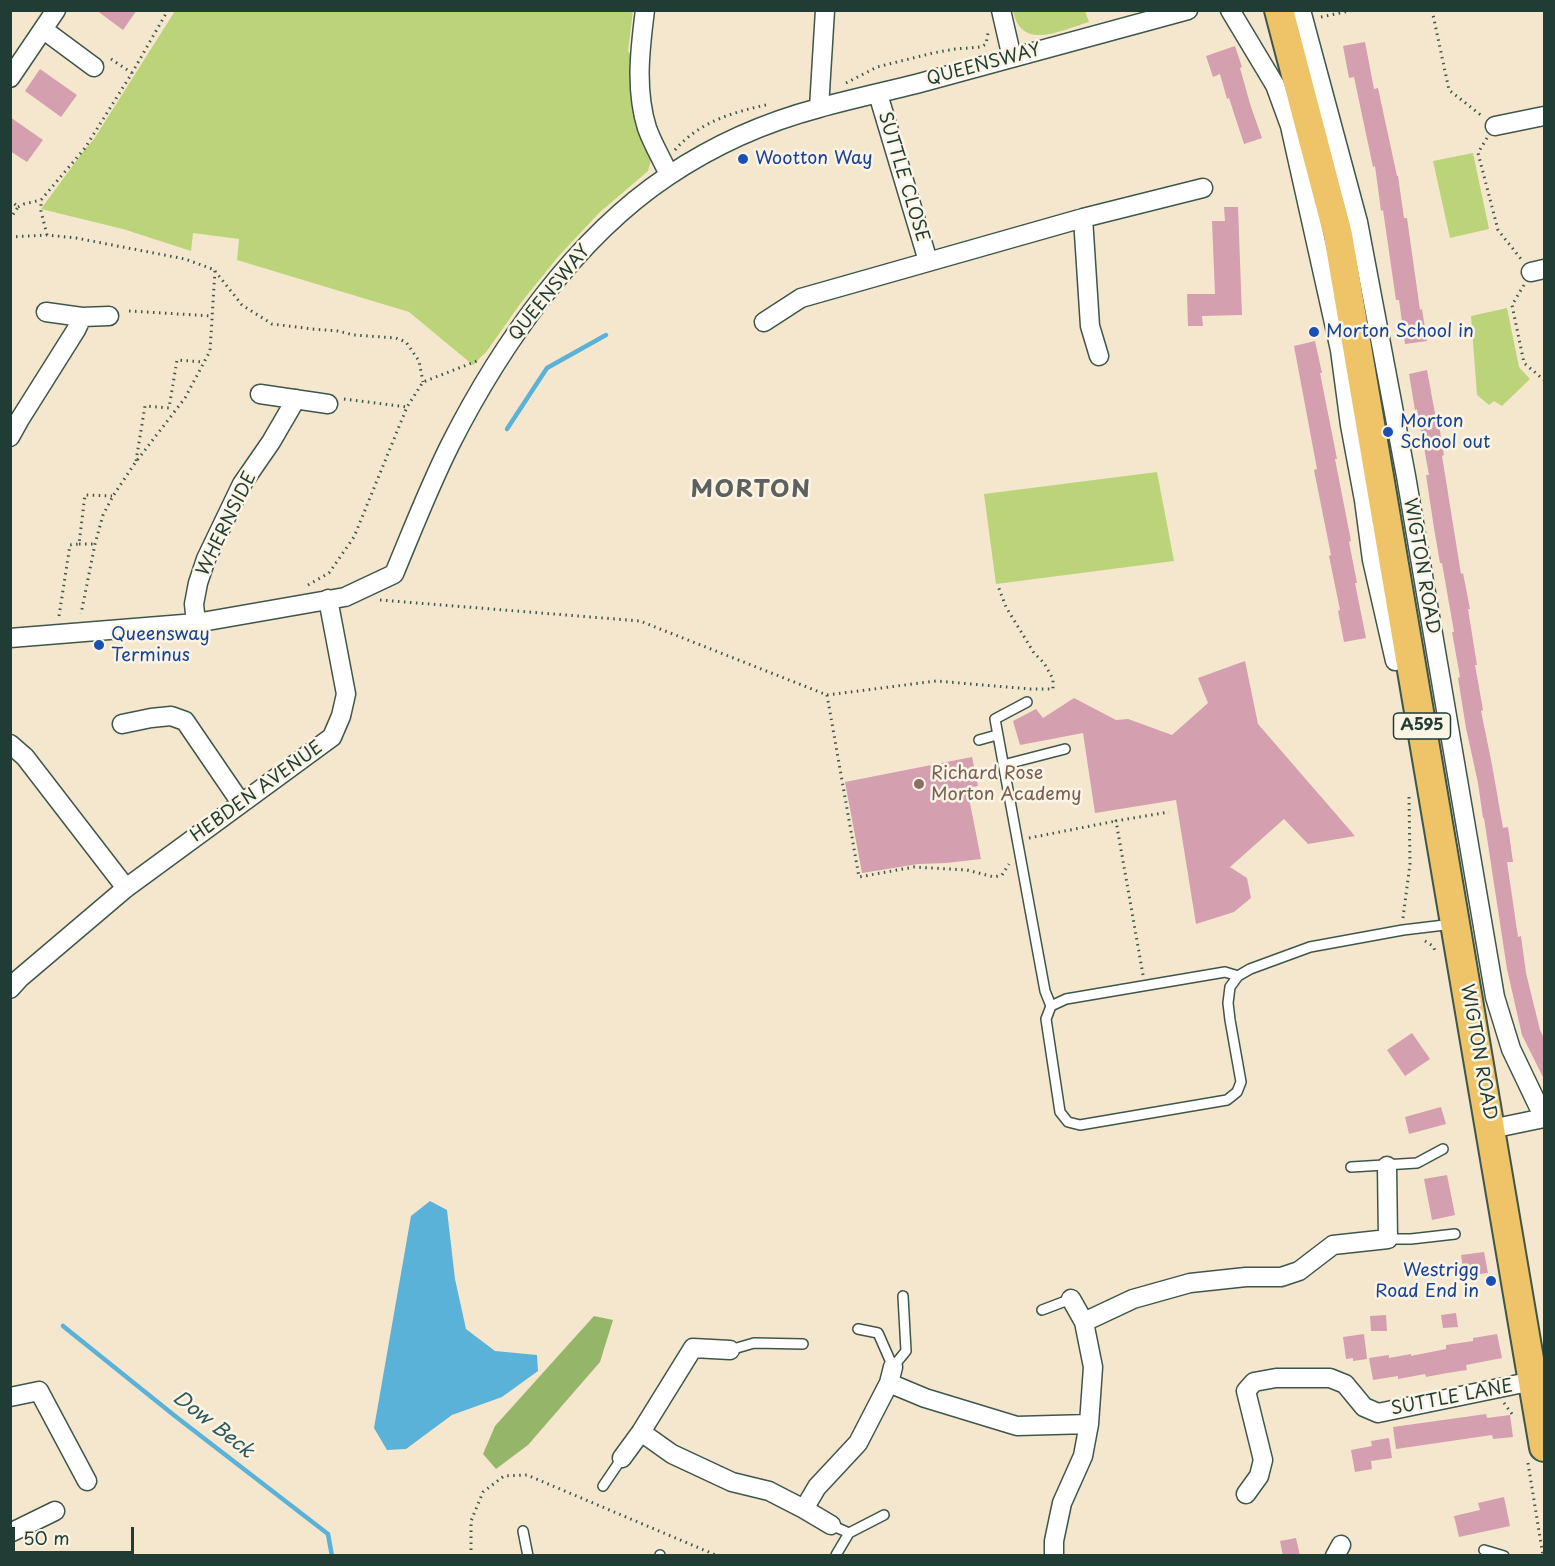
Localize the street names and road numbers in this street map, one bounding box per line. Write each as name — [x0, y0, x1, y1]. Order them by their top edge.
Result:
street label: QUEENSWAY — [925, 39, 1043, 91]
street label: SUTTLE CLOSE — [873, 109, 933, 245]
street label: QUEENSWAY — [505, 241, 595, 345]
street label: WHERNSIDE — [193, 468, 261, 580]
street label: WIGTON ROAD — [1398, 496, 1444, 636]
road number: A595 — [1394, 713, 1450, 739]
street label: HEBDEN AVENUE — [187, 737, 327, 847]
street label: WIGTON ROAD — [1455, 982, 1501, 1122]
street label: SUTTLE LANE — [1389, 1376, 1515, 1420]

